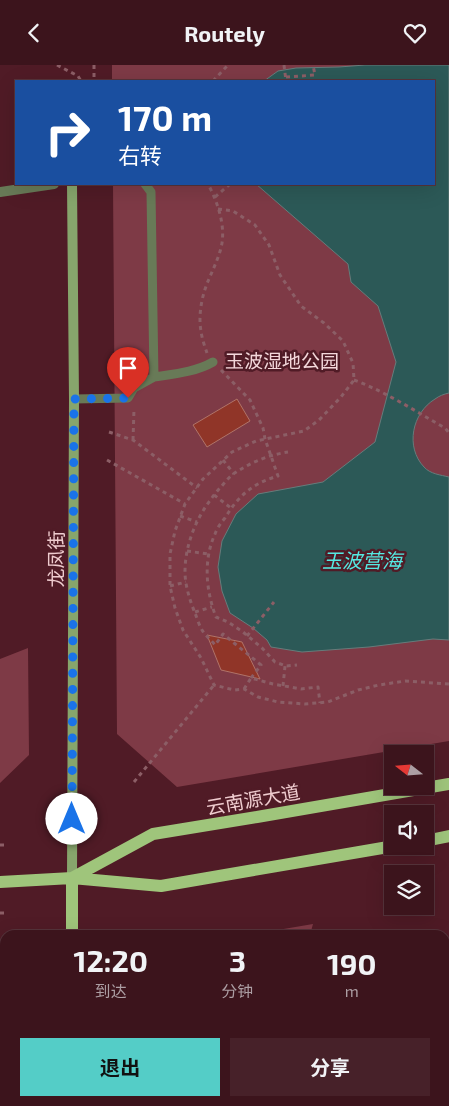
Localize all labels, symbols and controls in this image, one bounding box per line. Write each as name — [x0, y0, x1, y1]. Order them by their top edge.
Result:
icon: back — [20, 19, 48, 47]
icon: heart — [401, 19, 429, 47]
text: Routely — [184, 20, 265, 46]
text: 170 m — [118, 96, 212, 138]
icon: right — [35, 100, 100, 165]
text: 右转 — [118, 142, 162, 168]
pin — [107, 347, 149, 398]
park label: 玉波湿地公园 — [225, 349, 339, 372]
icon: arrive — [114, 354, 142, 382]
street label: 龙凤街 — [44, 530, 67, 588]
water label: 玉波营海 — [322, 548, 405, 572]
north arrow — [384, 745, 434, 795]
map controls — [384, 745, 434, 915]
street label: 云南源大道 — [204, 779, 302, 819]
position arrow — [45, 792, 97, 844]
button: sound — [384, 805, 434, 855]
button: layers — [384, 865, 434, 915]
text: 12:20 — [73, 942, 148, 978]
text: 3 — [229, 942, 246, 978]
text: 190 — [327, 945, 376, 981]
text: 到达 — [95, 981, 127, 1000]
text: 分钟 — [221, 981, 253, 1000]
text: m — [345, 981, 359, 1000]
button: 退出 — [20, 1038, 220, 1096]
button: 分享 — [230, 1038, 430, 1096]

